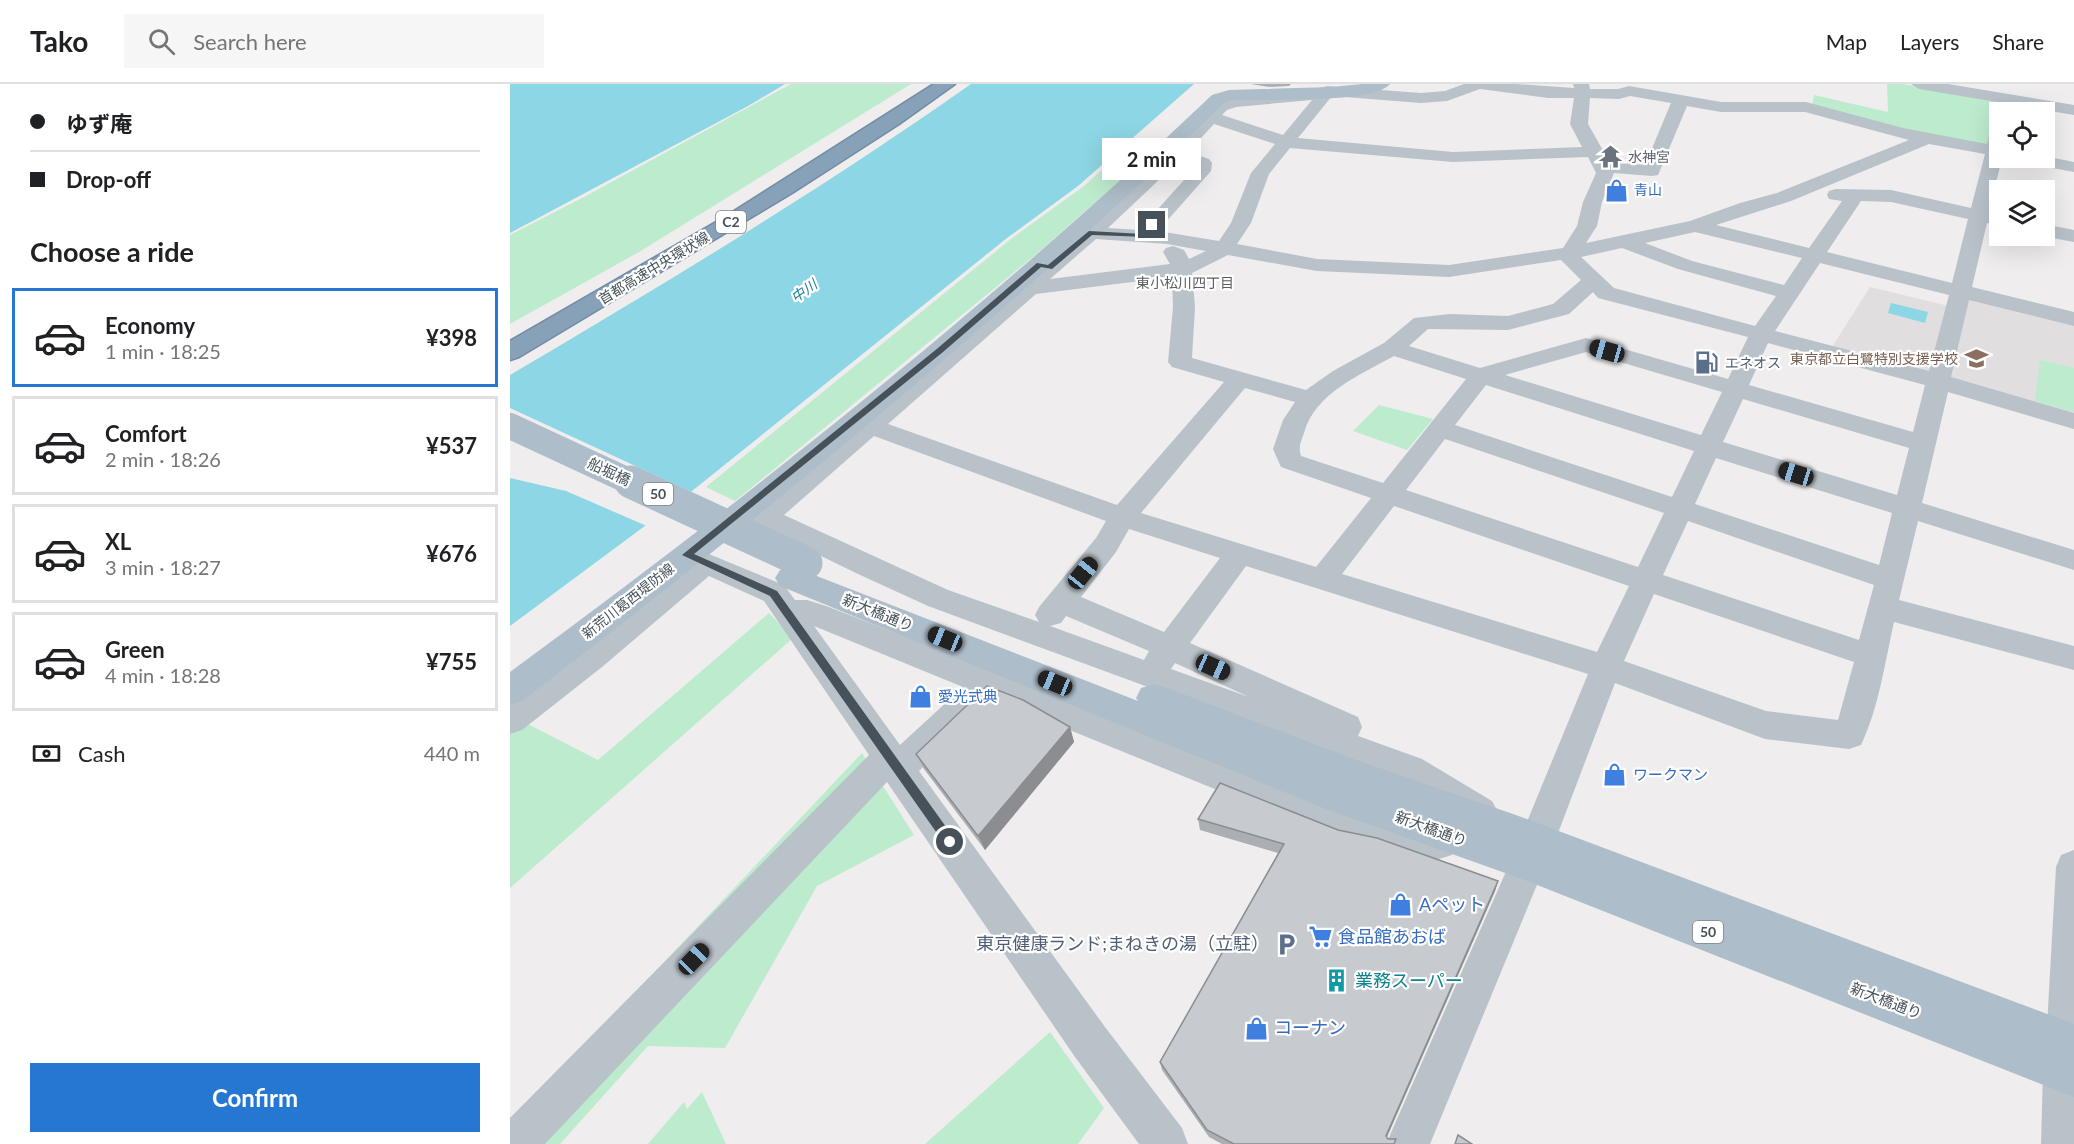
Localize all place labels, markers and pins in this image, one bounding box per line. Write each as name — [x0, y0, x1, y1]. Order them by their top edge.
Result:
temple icon: 水神宮 — [1597, 144, 1623, 170]
place label: 水神宮 — [1628, 148, 1670, 165]
shop icon: 青山 — [1603, 177, 1629, 203]
place label: 青山 — [1634, 181, 1662, 198]
school or university icon: 東京都立白鷺特別支援学校 — [1963, 346, 1989, 372]
fuel station icon: エネオス — [1694, 350, 1720, 376]
place label: 東京都立白鷺特別支援学校 — [1790, 350, 1958, 367]
place label: エネオス — [1725, 354, 1781, 371]
shop icon: 愛光式典 — [907, 684, 933, 710]
place label: 愛光式典 — [938, 687, 998, 705]
shop icon: ワークマン — [1602, 762, 1628, 788]
place label: ワークマン — [1633, 765, 1708, 783]
shop icon: Aペット — [1388, 892, 1414, 918]
place label: Aペット — [1419, 893, 1485, 915]
supermarket icon: 食品館あおば — [1307, 924, 1333, 950]
place label: 食品館あおば — [1338, 925, 1446, 947]
parking icon: 東京健康ランド;まねきの湯（立駐） — [1274, 931, 1300, 957]
place label: 東京健康ランド;まねきの湯（立駐） — [976, 932, 1269, 954]
building icon: 業務スーパー — [1324, 968, 1350, 994]
place label: 業務スーパー — [1355, 969, 1463, 991]
shop icon: コーナン — [1243, 1015, 1269, 1041]
place label: コーナン — [1274, 1016, 1346, 1038]

